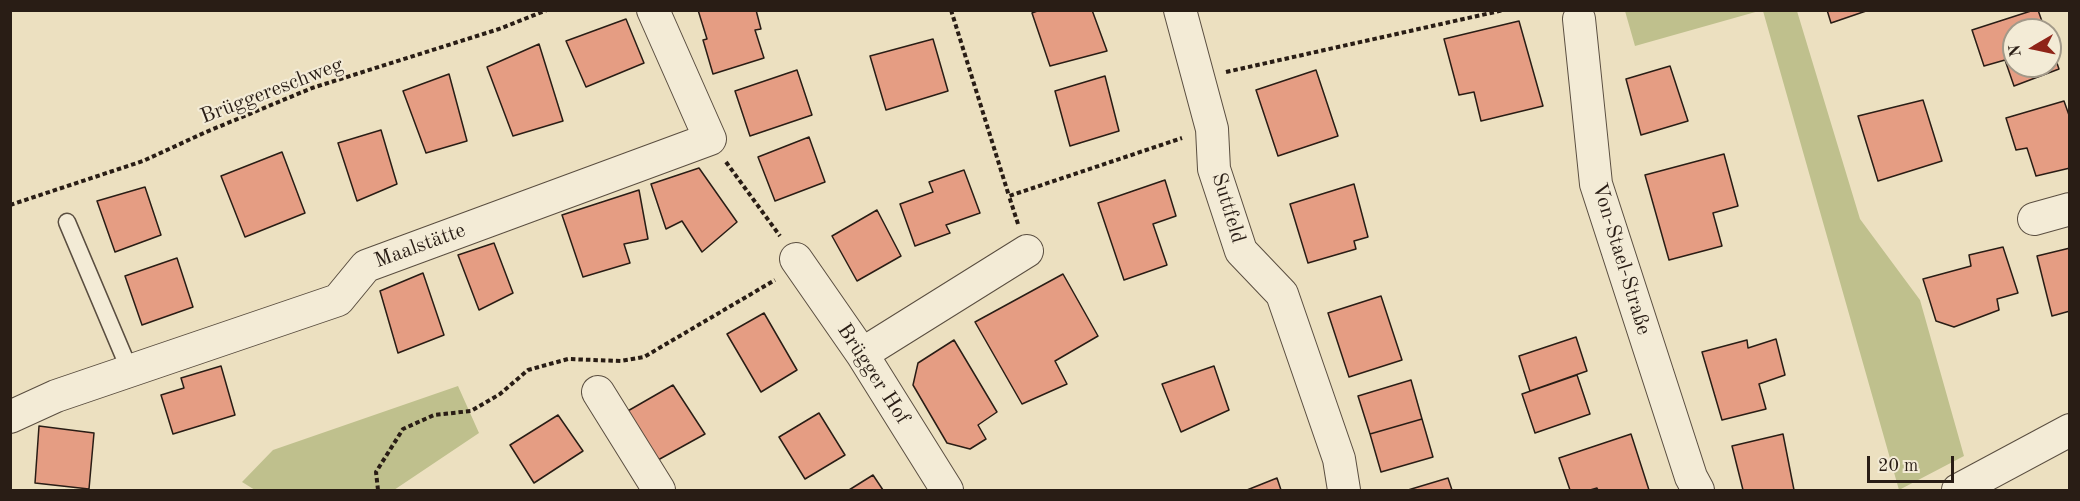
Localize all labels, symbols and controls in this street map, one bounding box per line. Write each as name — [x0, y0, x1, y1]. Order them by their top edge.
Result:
north arrow — [2002, 18, 2062, 78]
text: N — [2007, 43, 2025, 58]
street label: Brüggereschweg — [197, 52, 347, 130]
street label: Suttfeld — [1205, 170, 1251, 246]
street label: Von-Stael-Straße — [1586, 180, 1656, 338]
street label: Maalstätte — [371, 218, 469, 274]
street label: Brügger Hof — [831, 319, 915, 429]
scale bar — [1870, 444, 1957, 482]
text: 20 m — [1878, 457, 1918, 475]

